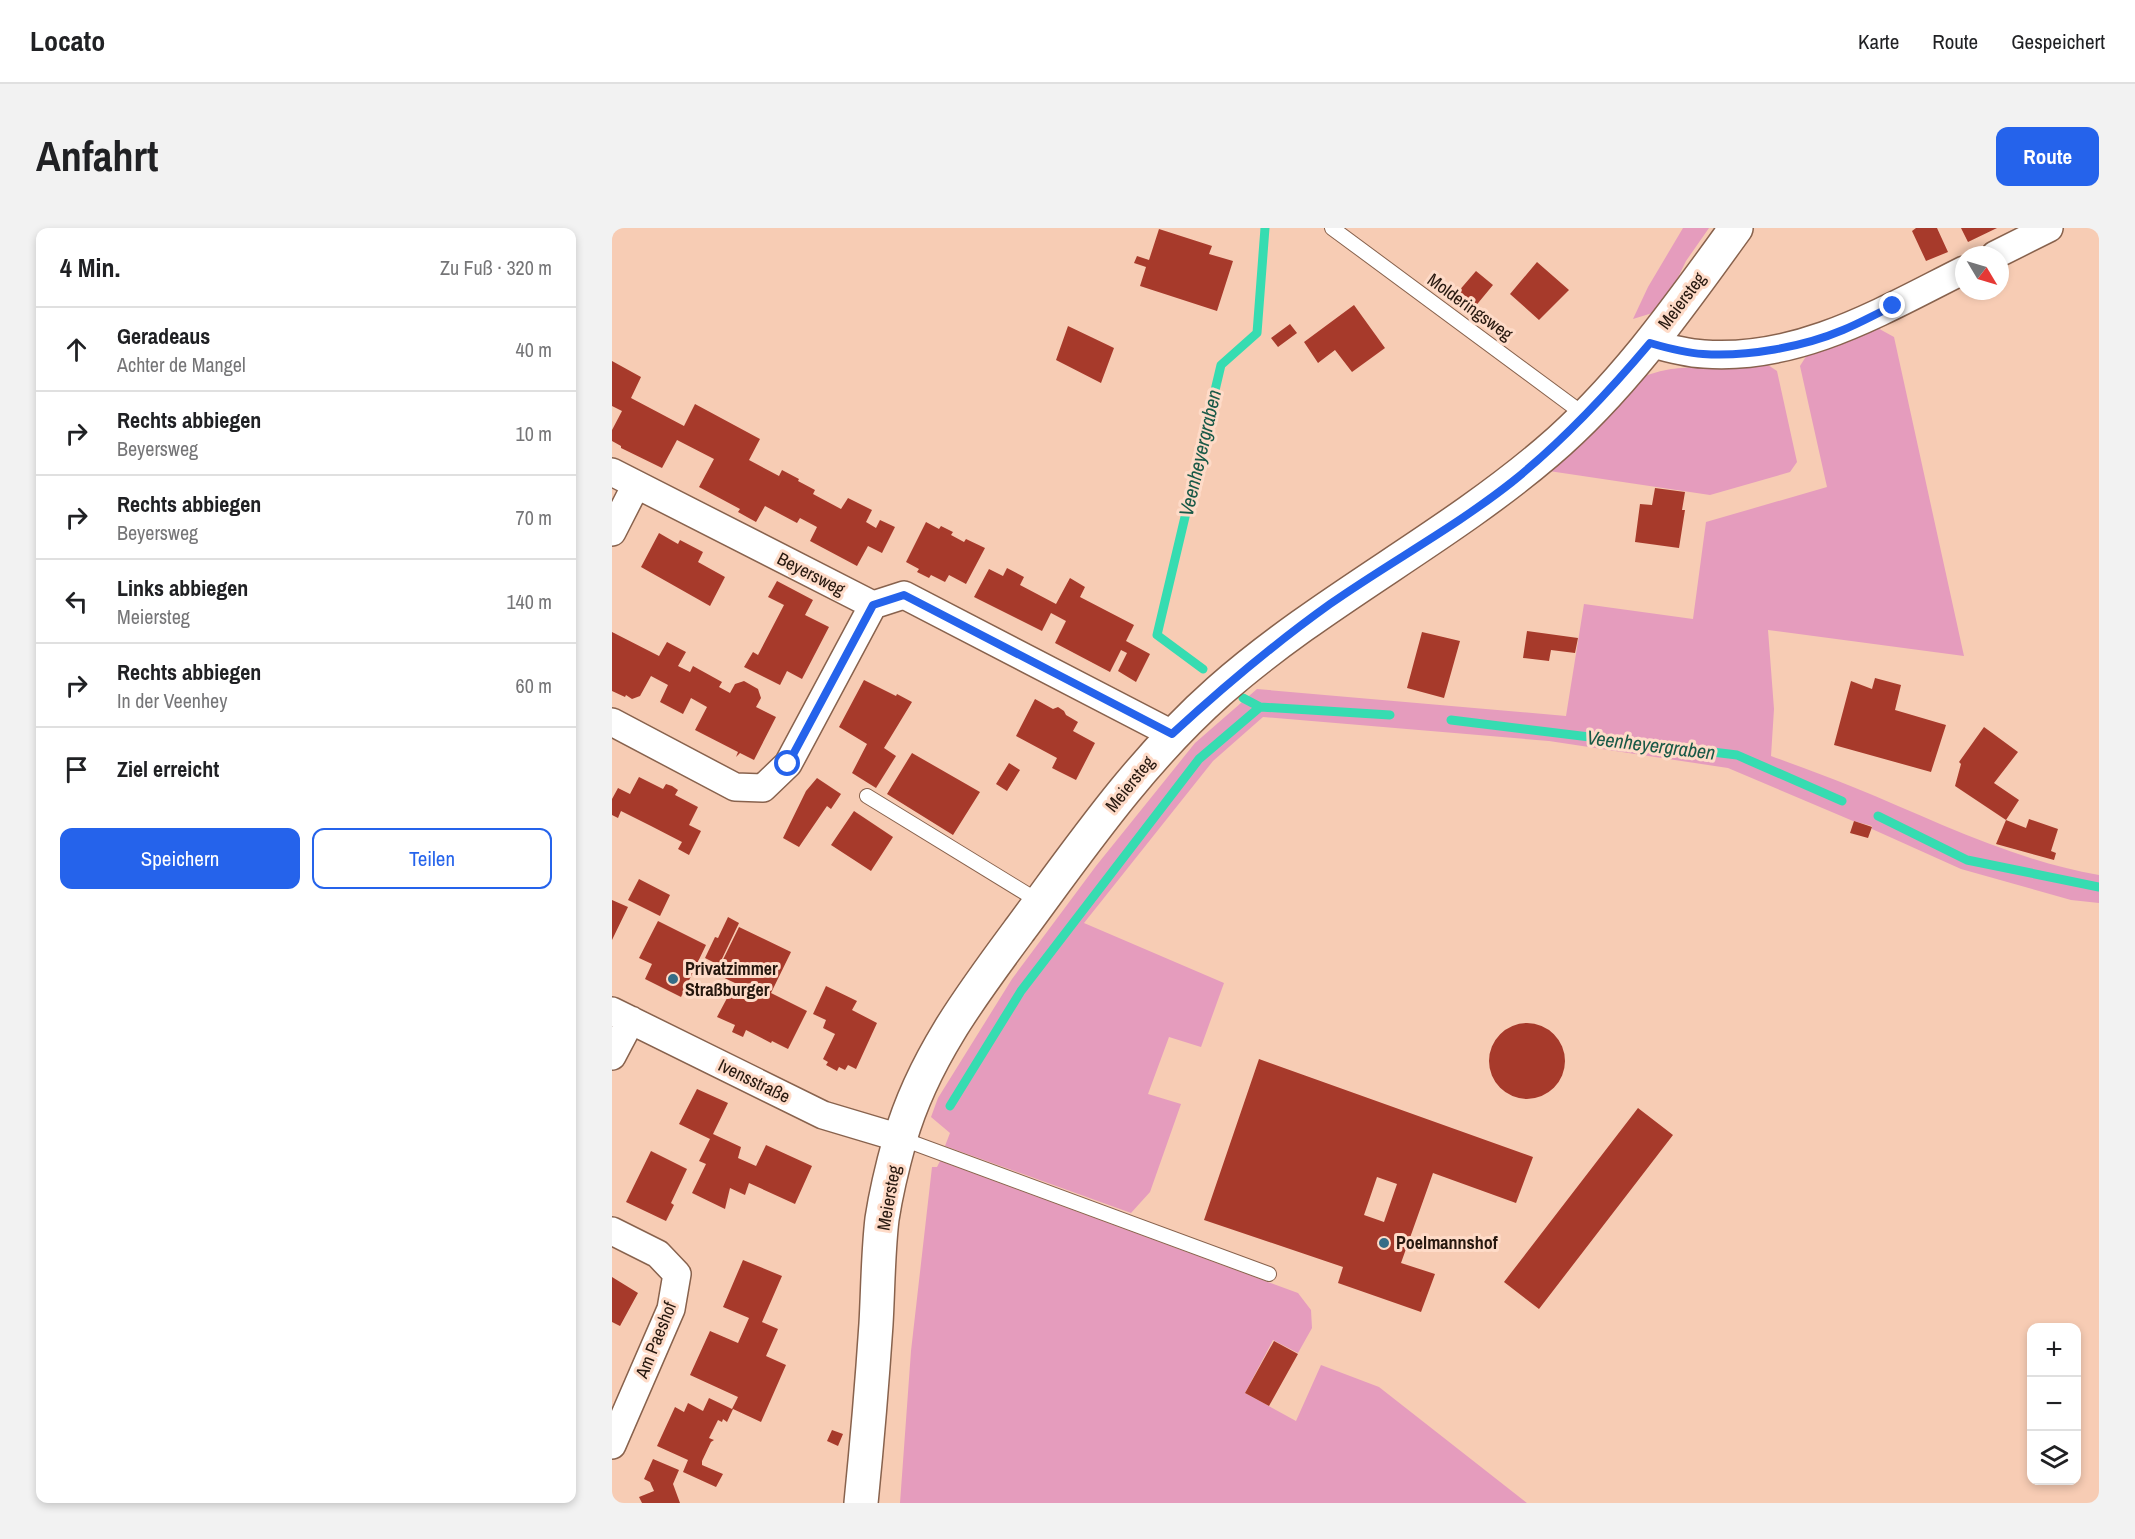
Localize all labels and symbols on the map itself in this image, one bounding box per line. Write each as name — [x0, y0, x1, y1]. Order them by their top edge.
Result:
north arrow — [1955, 246, 2009, 300]
street label: Meiersteg — [1652, 266, 1712, 334]
street label: Molderingsweg — [1422, 267, 1519, 347]
route end — [1879, 292, 1905, 318]
water label: Veenheyergraben — [1172, 387, 1227, 519]
street label: Beyersweg — [773, 546, 850, 602]
water label: Veenheyergraben — [1585, 723, 1717, 766]
route start — [774, 750, 800, 776]
street label: Meiersteg — [1099, 750, 1160, 817]
place label: Privatzimmer Straßburger — [685, 956, 778, 1002]
marker: Privatzimmer Straßburger — [666, 972, 680, 986]
street label: Ivensstraße — [714, 1052, 794, 1109]
street label: Meiersteg — [870, 1163, 907, 1232]
place label: Poelmannshof — [1396, 1230, 1498, 1255]
marker: Poelmannshof — [1377, 1236, 1391, 1250]
street label: Am Paeshof — [629, 1297, 683, 1383]

